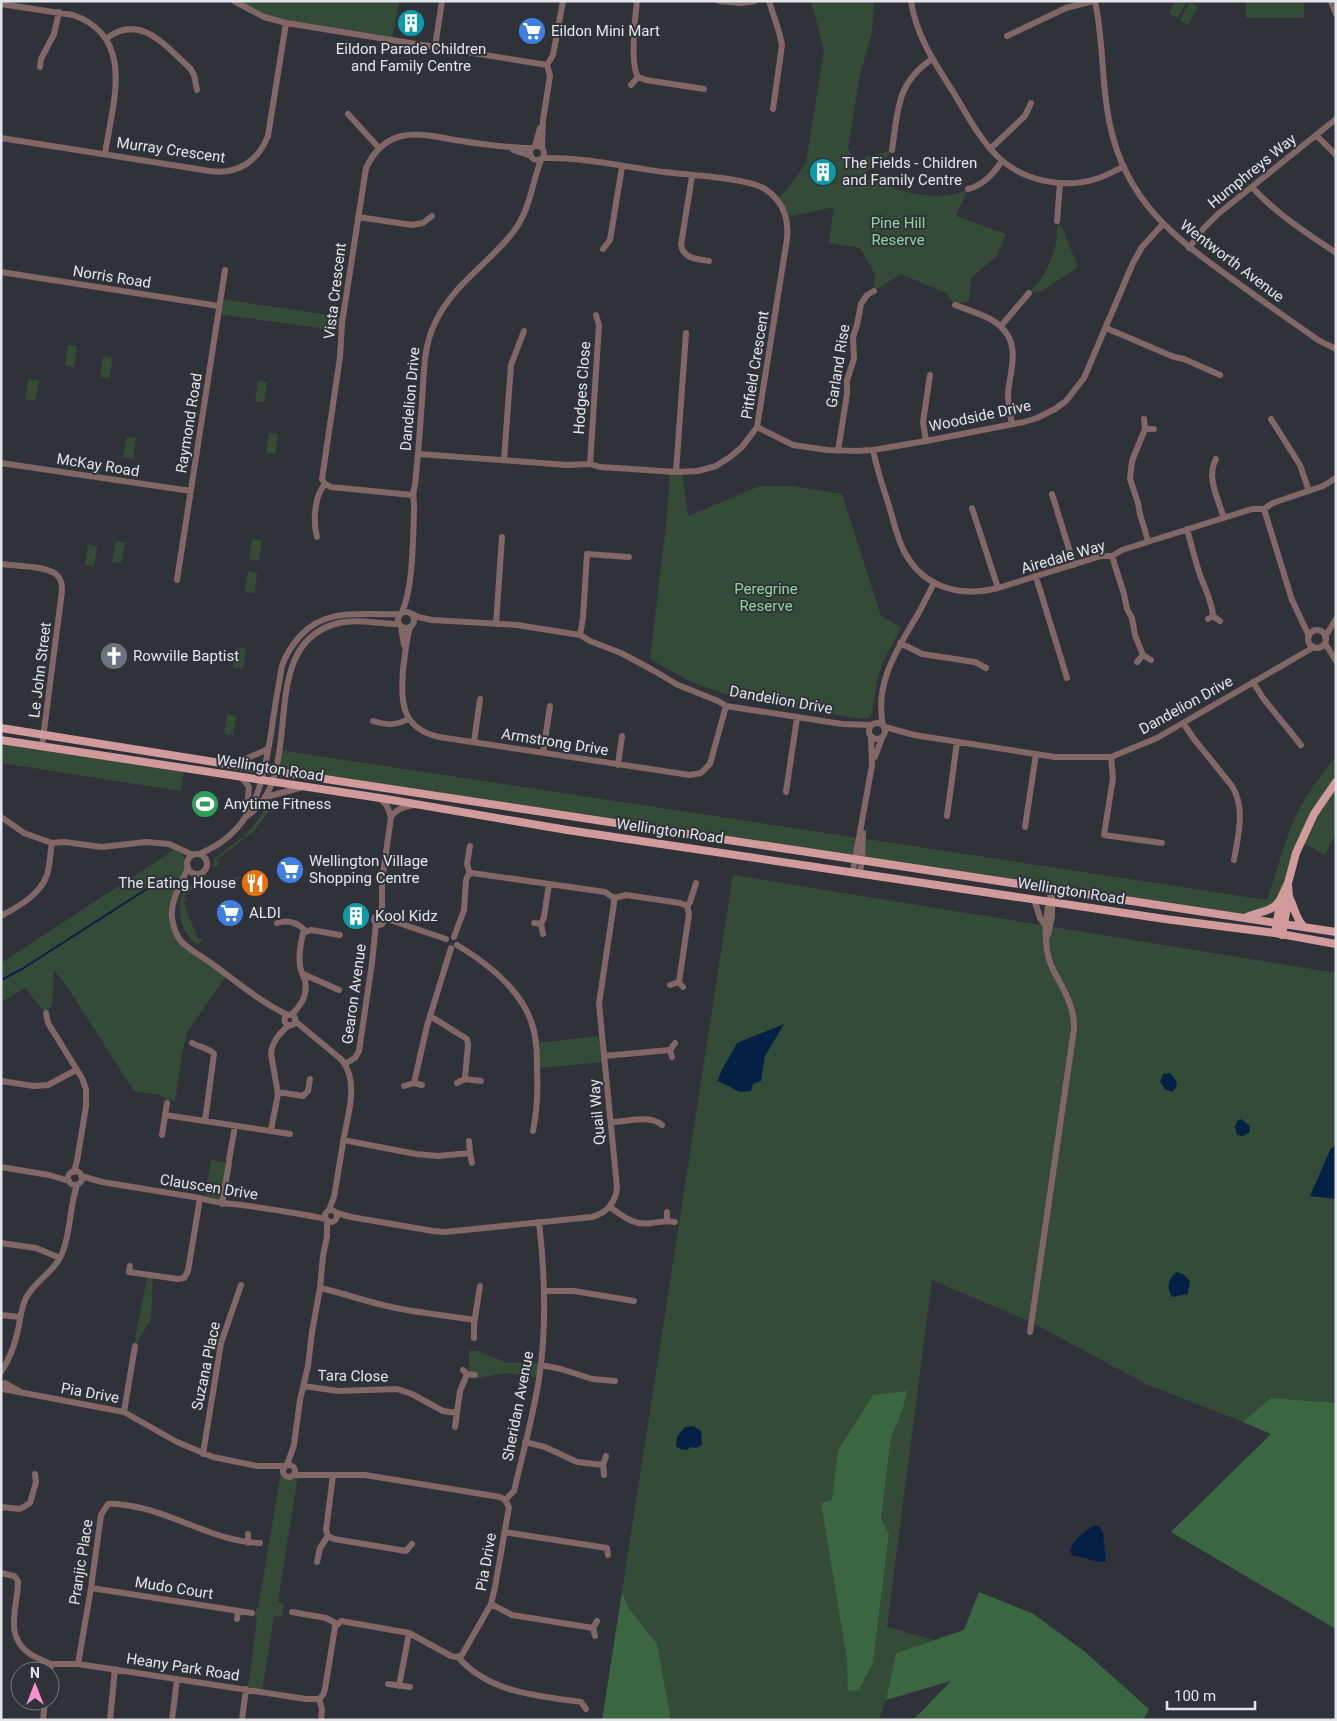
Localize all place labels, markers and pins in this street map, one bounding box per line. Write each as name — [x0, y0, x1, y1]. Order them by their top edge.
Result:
building icon: Eildon Parade Children and Family Centre — [396, 8, 426, 38]
supermarket icon: Eildon Mini Mart — [517, 16, 547, 46]
place label: Eildon Mini Mart — [551, 22, 660, 40]
place label: Eildon Parade Children and Family Centre — [336, 40, 486, 75]
place label: The Fields - Children and Family Centre — [842, 154, 977, 189]
building icon: The Fields - Children and Family Centre — [808, 157, 838, 187]
church icon: Rowville Baptist — [99, 641, 129, 671]
place label: Rowville Baptist — [133, 647, 239, 665]
sports icon: Anytime Fitness — [190, 789, 220, 819]
place label: Anytime Fitness — [224, 795, 331, 813]
place label: Wellington Village Shopping Centre — [309, 852, 428, 887]
supermarket icon: Wellington Village Shopping Centre — [275, 855, 305, 885]
restaurant icon: The Eating House — [240, 868, 270, 898]
place label: The Eating House — [118, 874, 236, 892]
supermarket icon: ALDI — [215, 898, 245, 928]
building icon: Kool Kidz — [341, 901, 371, 931]
place label: ALDI — [249, 904, 281, 922]
place label: Kool Kidz — [375, 907, 438, 925]

